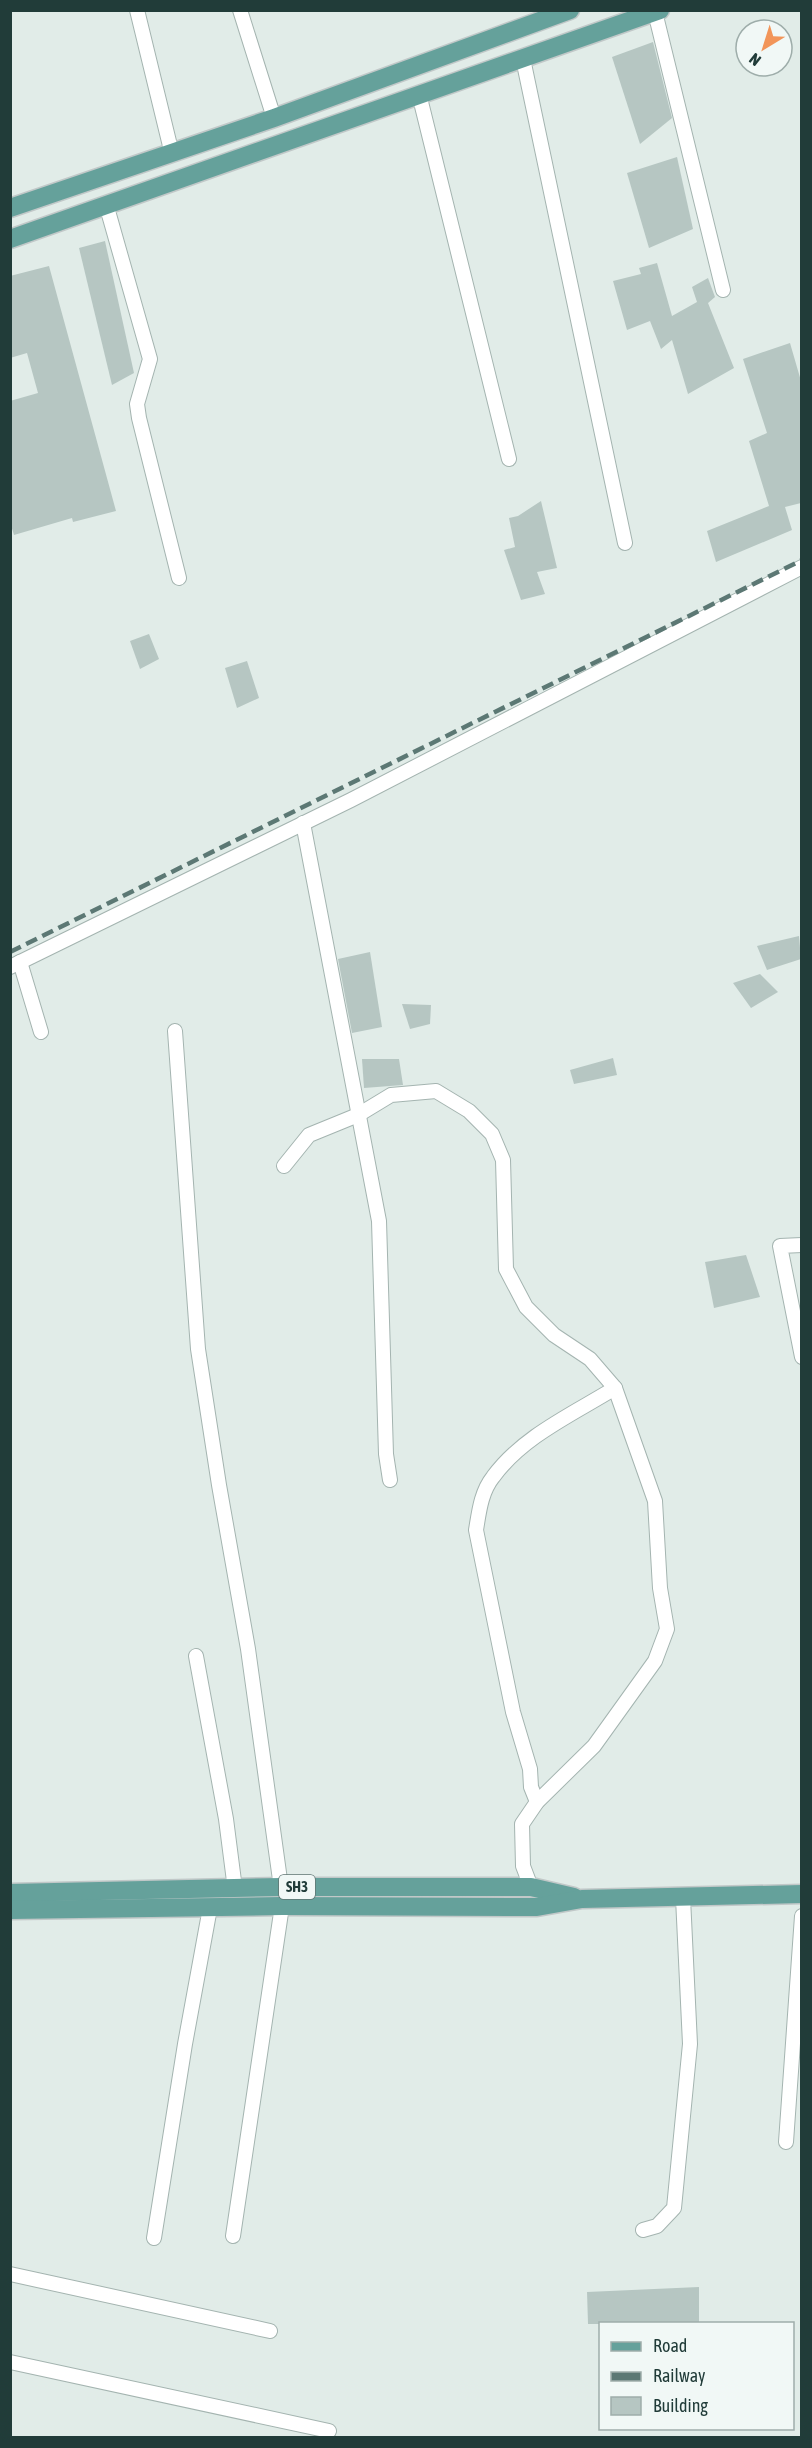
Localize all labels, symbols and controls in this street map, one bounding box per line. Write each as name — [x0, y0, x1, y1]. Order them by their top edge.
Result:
north arrow — [734, 18, 794, 78]
text: N — [745, 50, 764, 70]
road number: SH3 — [279, 1875, 315, 1899]
legend — [599, 2322, 794, 2430]
text: Road — [653, 2335, 687, 2356]
text: Railway — [653, 2365, 705, 2386]
text: Building — [653, 2395, 708, 2416]

